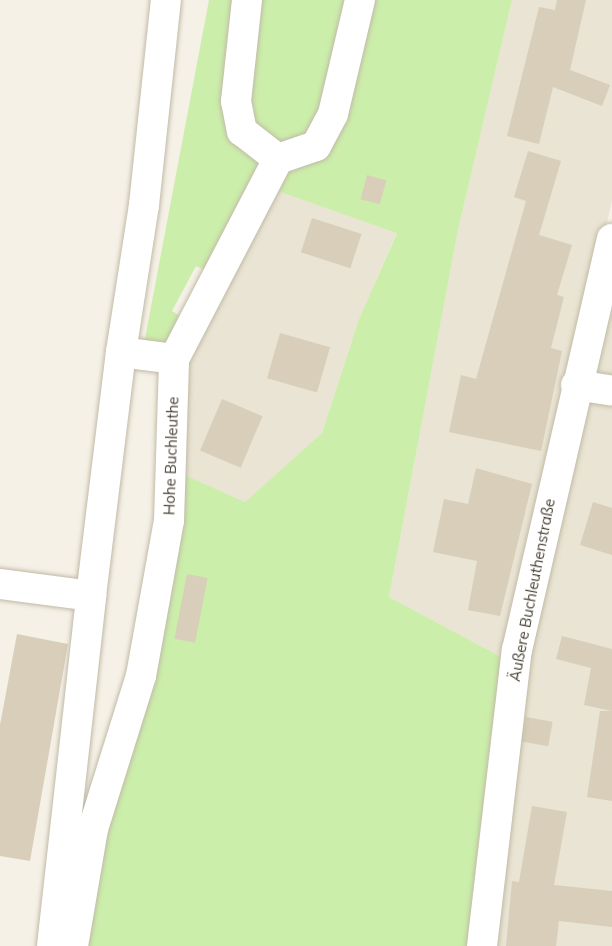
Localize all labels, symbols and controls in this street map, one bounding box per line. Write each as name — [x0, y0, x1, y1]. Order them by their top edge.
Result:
street label: Hohe Buchleuthe — [160, 396, 182, 516]
street label: Äußere Buchleuthenstraße — [505, 497, 559, 683]

